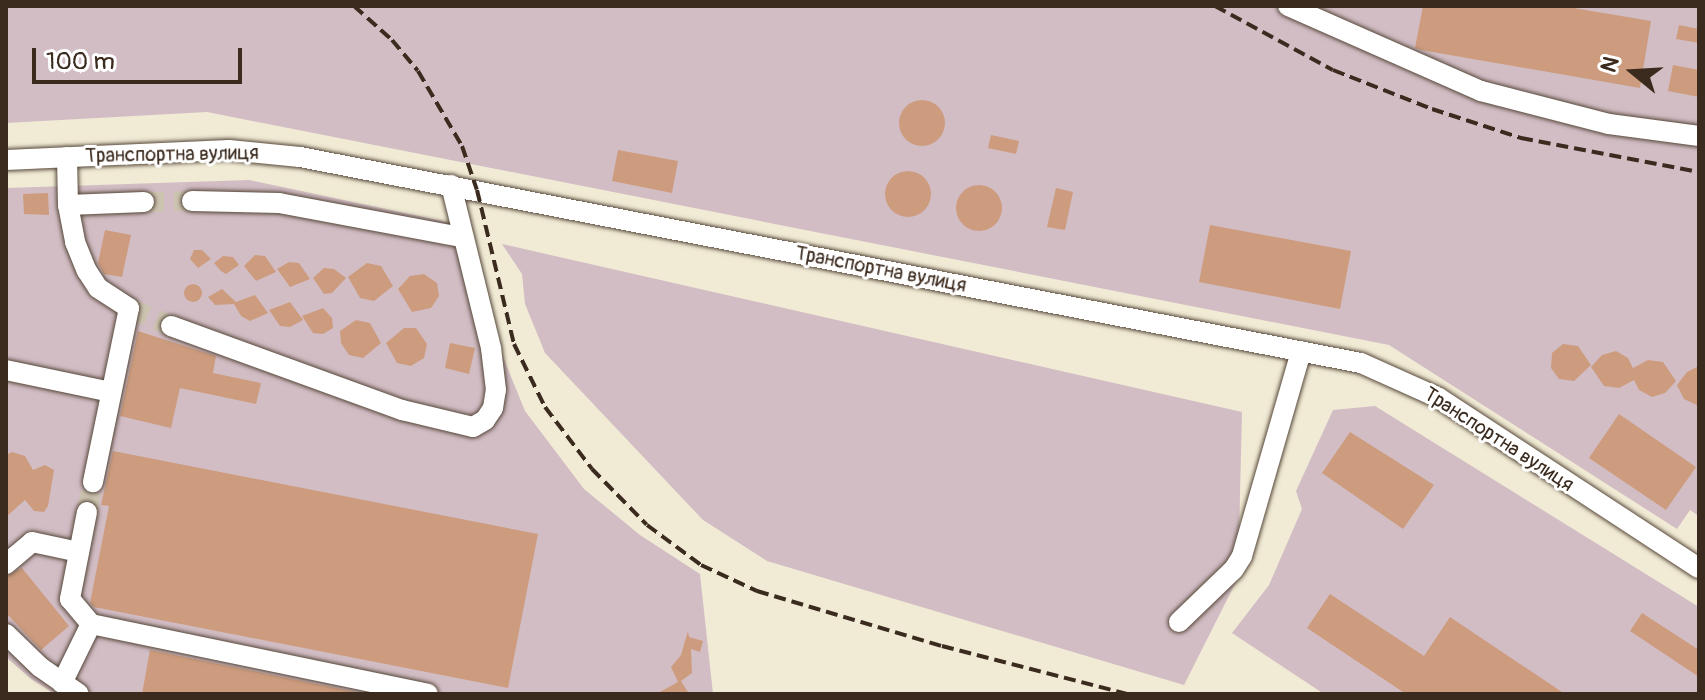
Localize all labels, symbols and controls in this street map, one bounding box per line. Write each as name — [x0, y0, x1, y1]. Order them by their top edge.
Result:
scale bar — [36, 32, 246, 82]
north arrow — [1593, 32, 1673, 112]
text: 100 m — [46, 47, 115, 76]
text: N — [1595, 53, 1626, 76]
street label: Транспортна вулиця — [85, 140, 259, 168]
street label: Транспортна вулиця — [793, 241, 969, 297]
street label: Транспортна вулиця — [1420, 382, 1578, 496]

